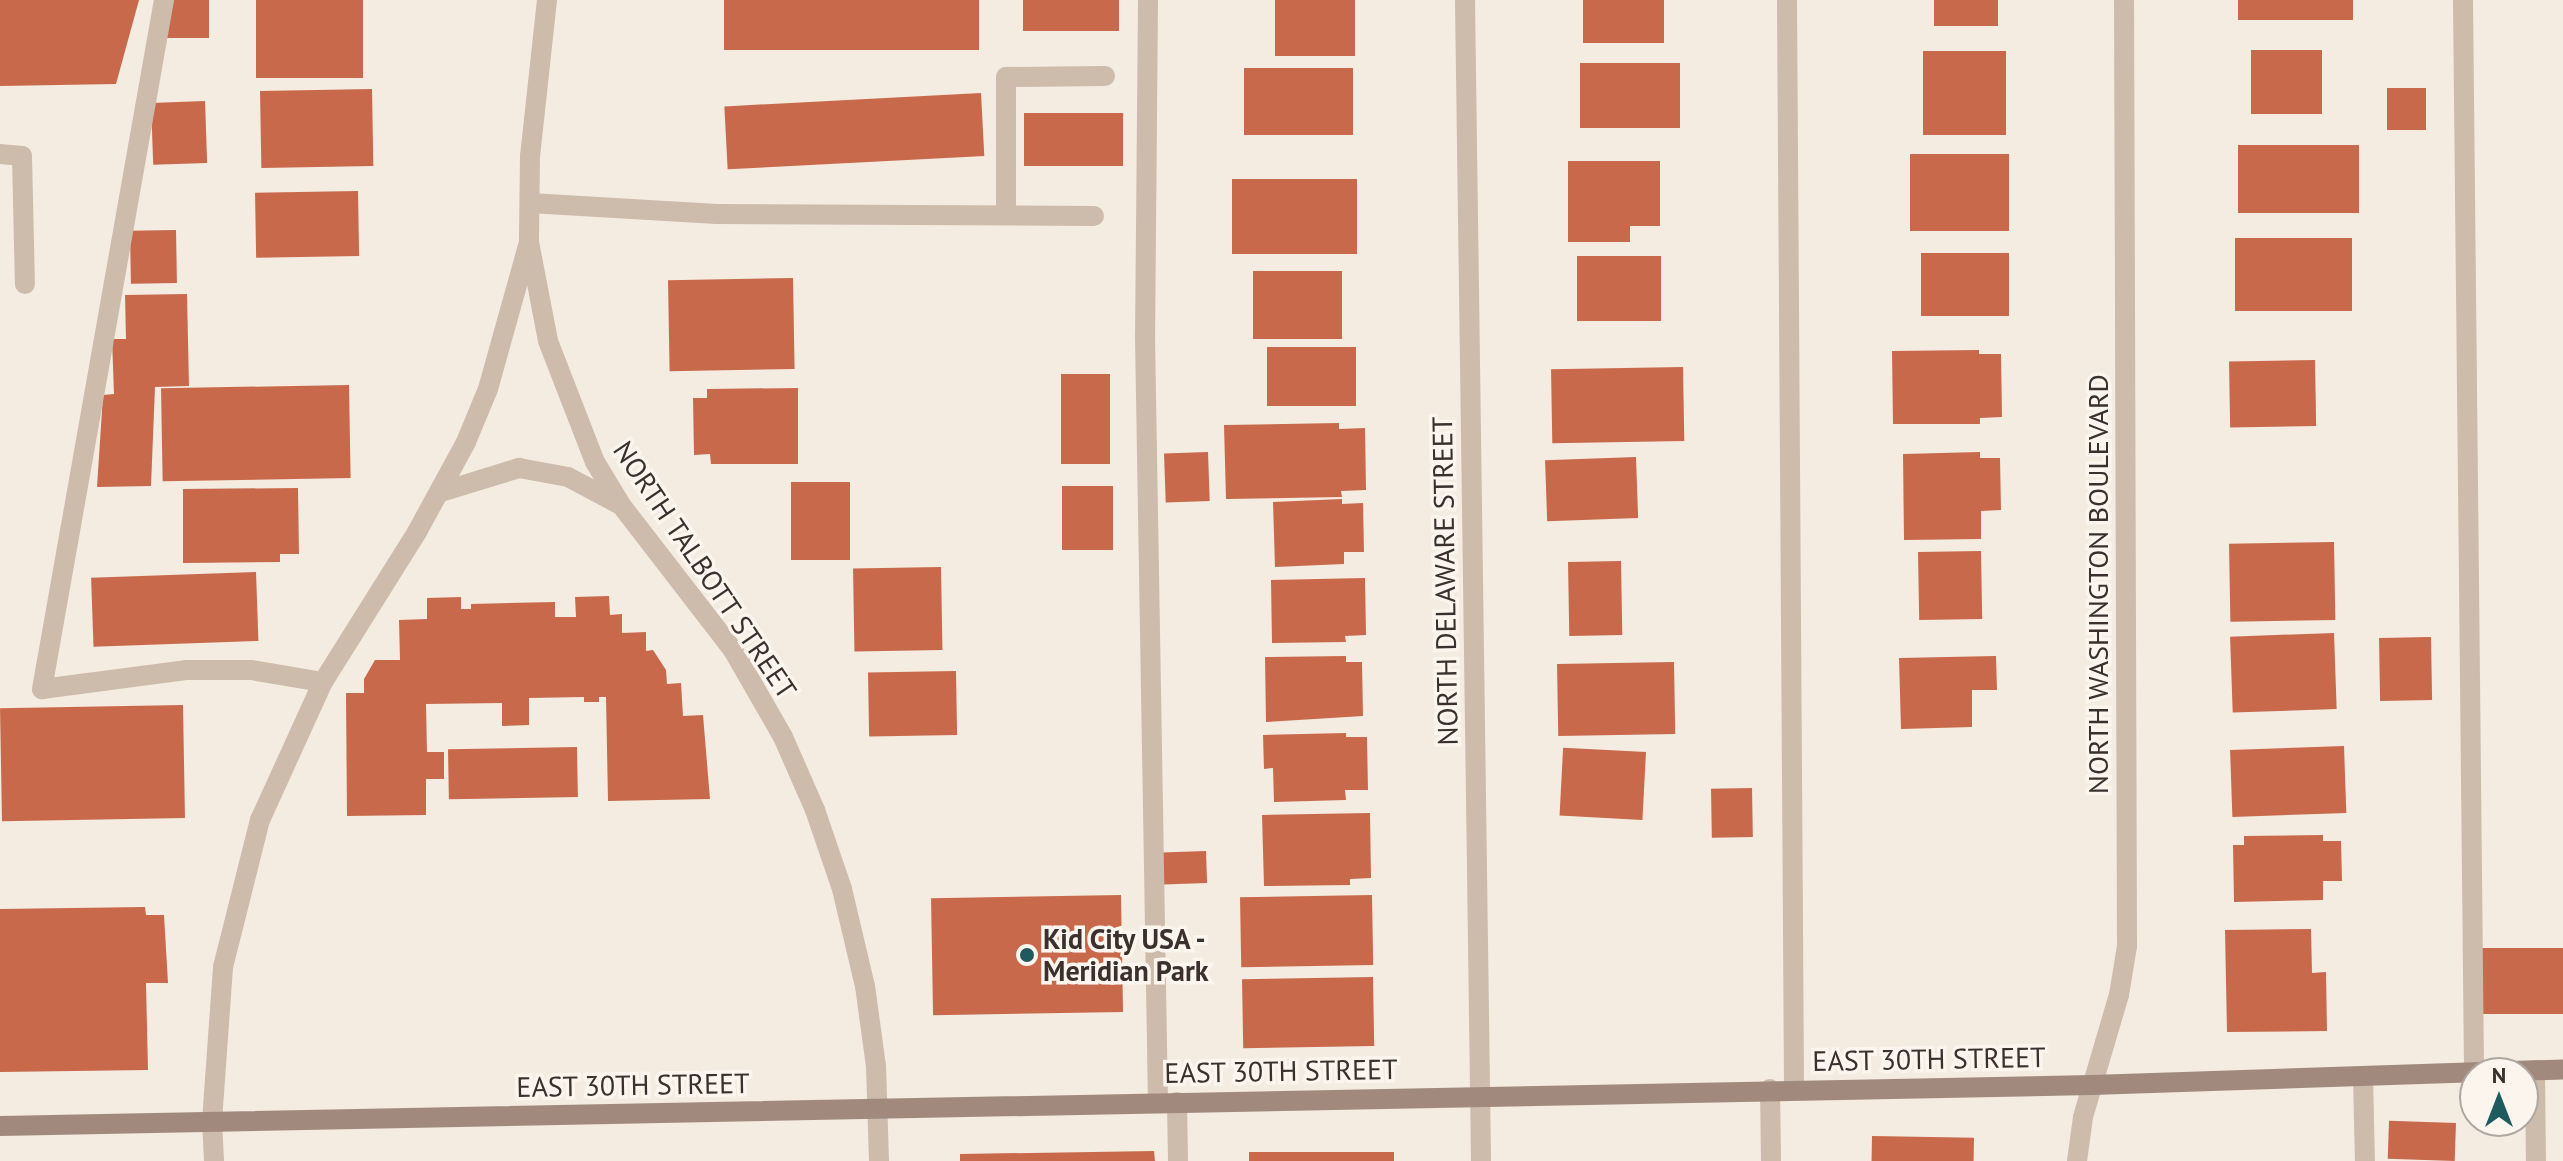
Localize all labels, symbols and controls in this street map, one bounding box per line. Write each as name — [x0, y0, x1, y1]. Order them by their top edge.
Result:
street label: NORTH WASHINGTON BOULEVARD — [2081, 374, 2115, 794]
street label: NORTH DELAWARE STREET — [1425, 416, 1465, 746]
street label: NORTH TALBOTT STREET — [606, 434, 804, 706]
place label: Kid City USA - Meridian Park — [1043, 922, 1209, 988]
marker: Kid City USA - Meridian Park — [1018, 946, 1036, 964]
street label: EAST 30TH STREET — [1812, 1040, 2046, 1078]
street label: EAST 30TH STREET — [1164, 1052, 1398, 1090]
north arrow — [2459, 1057, 2539, 1137]
text: N — [2492, 1061, 2506, 1089]
street label: EAST 30TH STREET — [516, 1066, 750, 1104]

